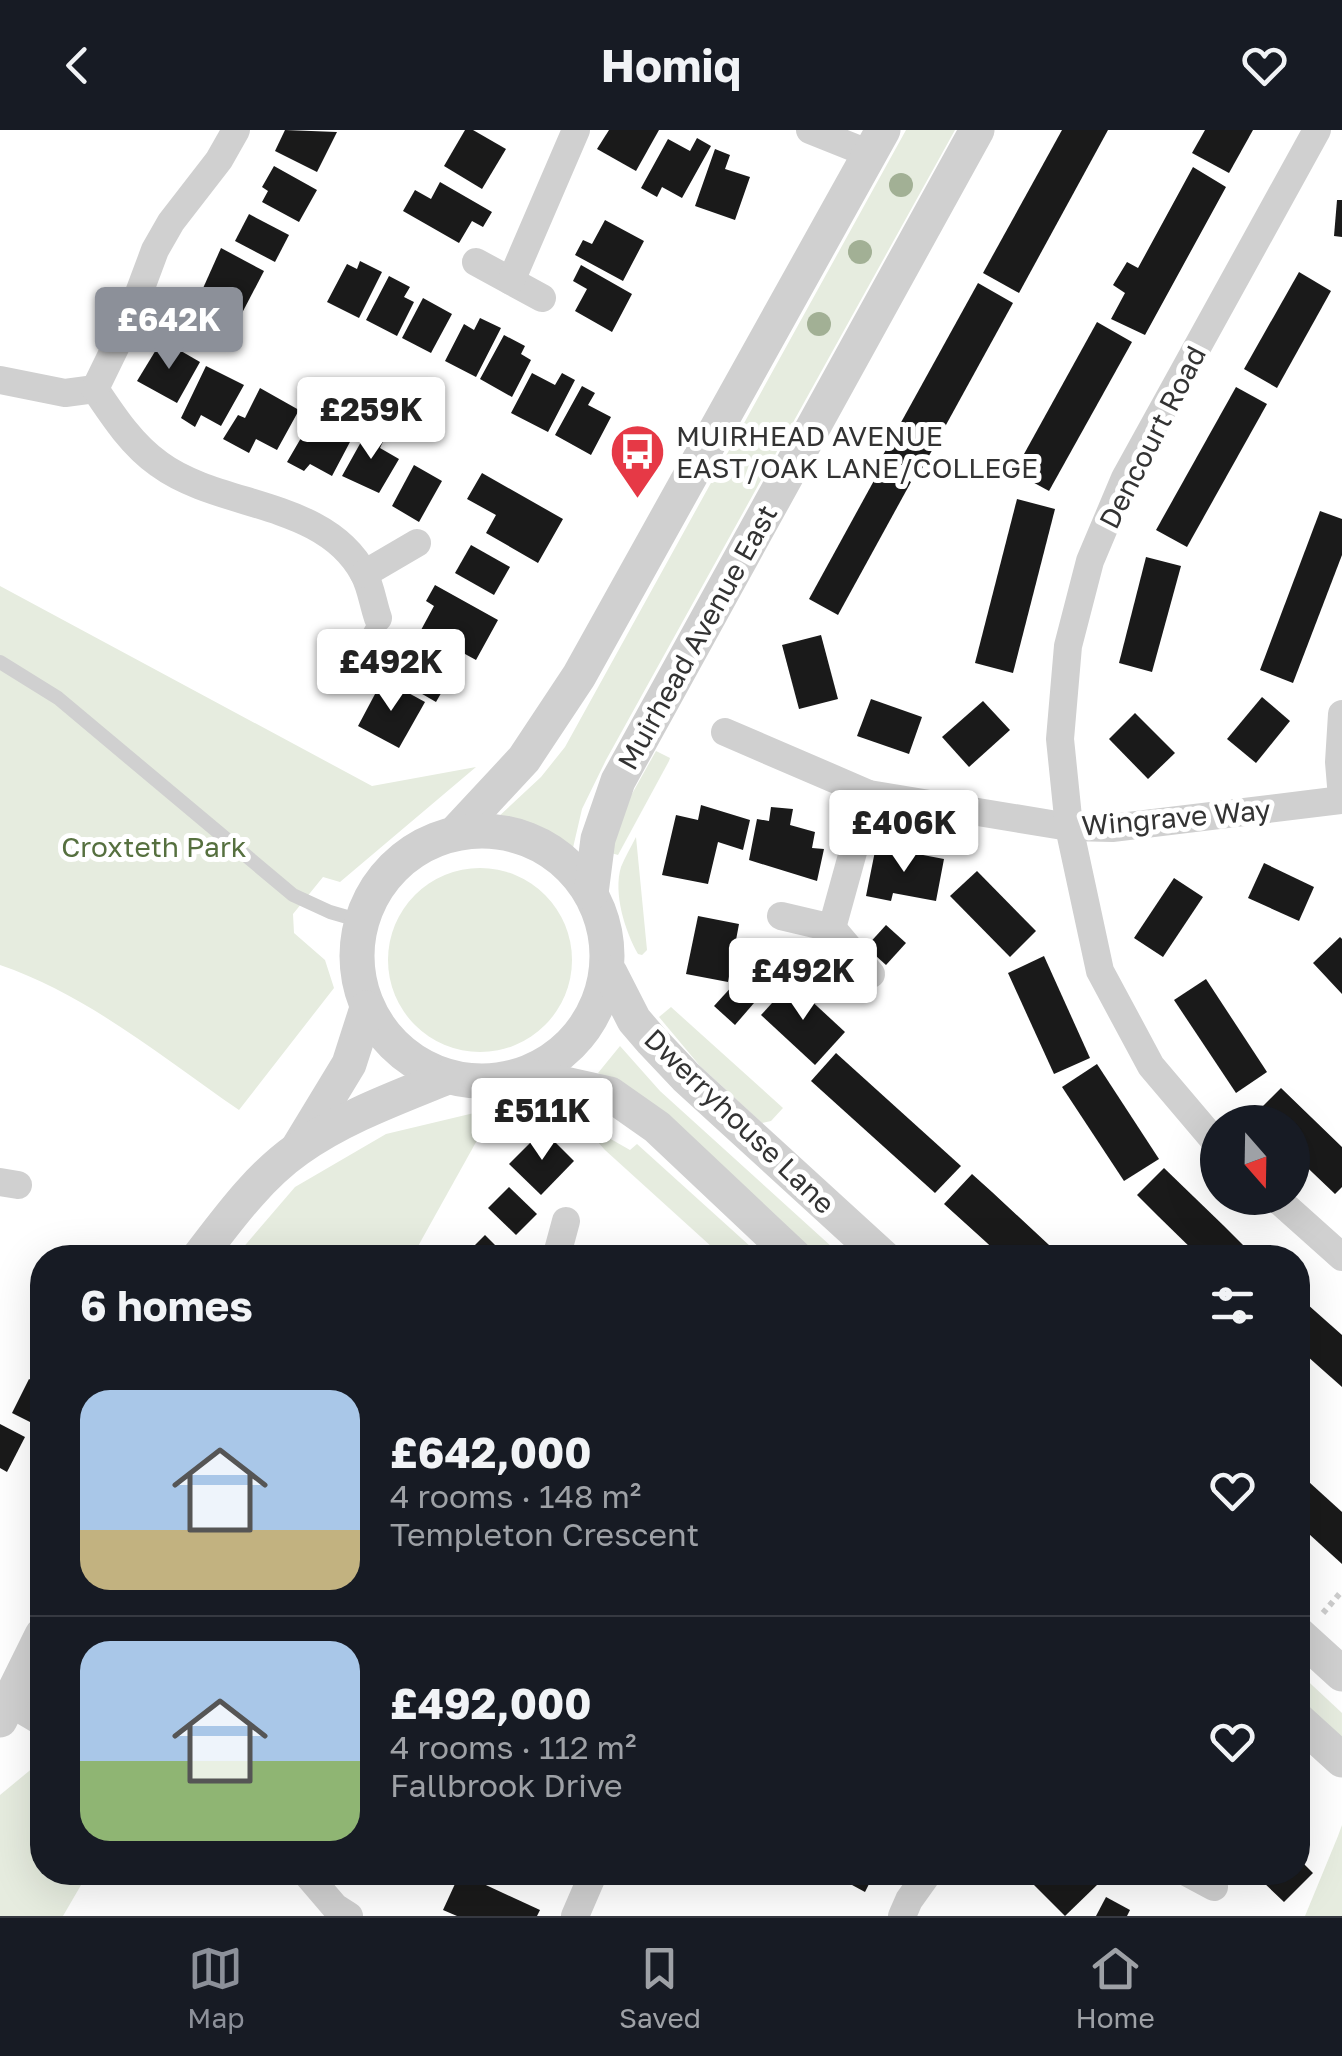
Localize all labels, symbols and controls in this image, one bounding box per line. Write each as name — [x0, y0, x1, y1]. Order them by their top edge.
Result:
icon: back — [50, 38, 105, 93]
text: Homiq — [601, 38, 741, 92]
icon: heart — [1237, 38, 1292, 93]
pin: £642K — [99, 287, 239, 372]
text: £642K — [117, 300, 221, 338]
street label: Dencourt Road — [1092, 340, 1212, 534]
pin: £259K — [301, 377, 441, 462]
text: £259K — [319, 390, 423, 428]
place label: MUIRHEAD AVENUE EAST/OAK LANE/COLLEGE — [676, 419, 1038, 484]
bus stop icon: MUIRHEAD AVENUE EAST/OAK LANE/COLLEGE — [607, 421, 667, 500]
street label: Muirhead Avenue East — [610, 499, 784, 775]
pin: £492K — [321, 629, 461, 714]
text: £492K — [339, 642, 443, 680]
pin: £406K — [834, 790, 974, 875]
street label: Wingrave Way — [1080, 792, 1272, 842]
text: £406K — [851, 803, 957, 841]
park label: Croxteth Park — [61, 830, 247, 863]
pin: £492K — [733, 938, 873, 1023]
text: £492K — [751, 951, 855, 989]
street label: Dwerryhouse Lane — [638, 1022, 842, 1220]
pin: £511K — [472, 1078, 612, 1163]
text: £511K — [494, 1091, 590, 1129]
north arrow — [1200, 1105, 1310, 1215]
map controls — [1200, 1105, 1310, 1215]
icon: filters — [1205, 1278, 1260, 1333]
text: 6 homes — [80, 1280, 253, 1330]
text: £642,000 — [390, 1427, 592, 1477]
icon: home — [160, 1430, 280, 1550]
icon: heart — [1205, 1463, 1260, 1518]
text: 4 rooms · 148 m² — [390, 1477, 641, 1515]
text: Templeton Crescent — [390, 1515, 699, 1553]
text: £492,000 — [390, 1678, 592, 1728]
icon: home — [160, 1681, 280, 1801]
icon: heart — [1205, 1714, 1260, 1769]
text: 4 rooms · 112 m² — [390, 1728, 636, 1766]
text: Fallbrook Drive — [390, 1766, 623, 1804]
tab: Map — [187, 1941, 244, 2034]
tab: Saved — [619, 1941, 701, 2034]
tab: Home — [1076, 1941, 1155, 2034]

